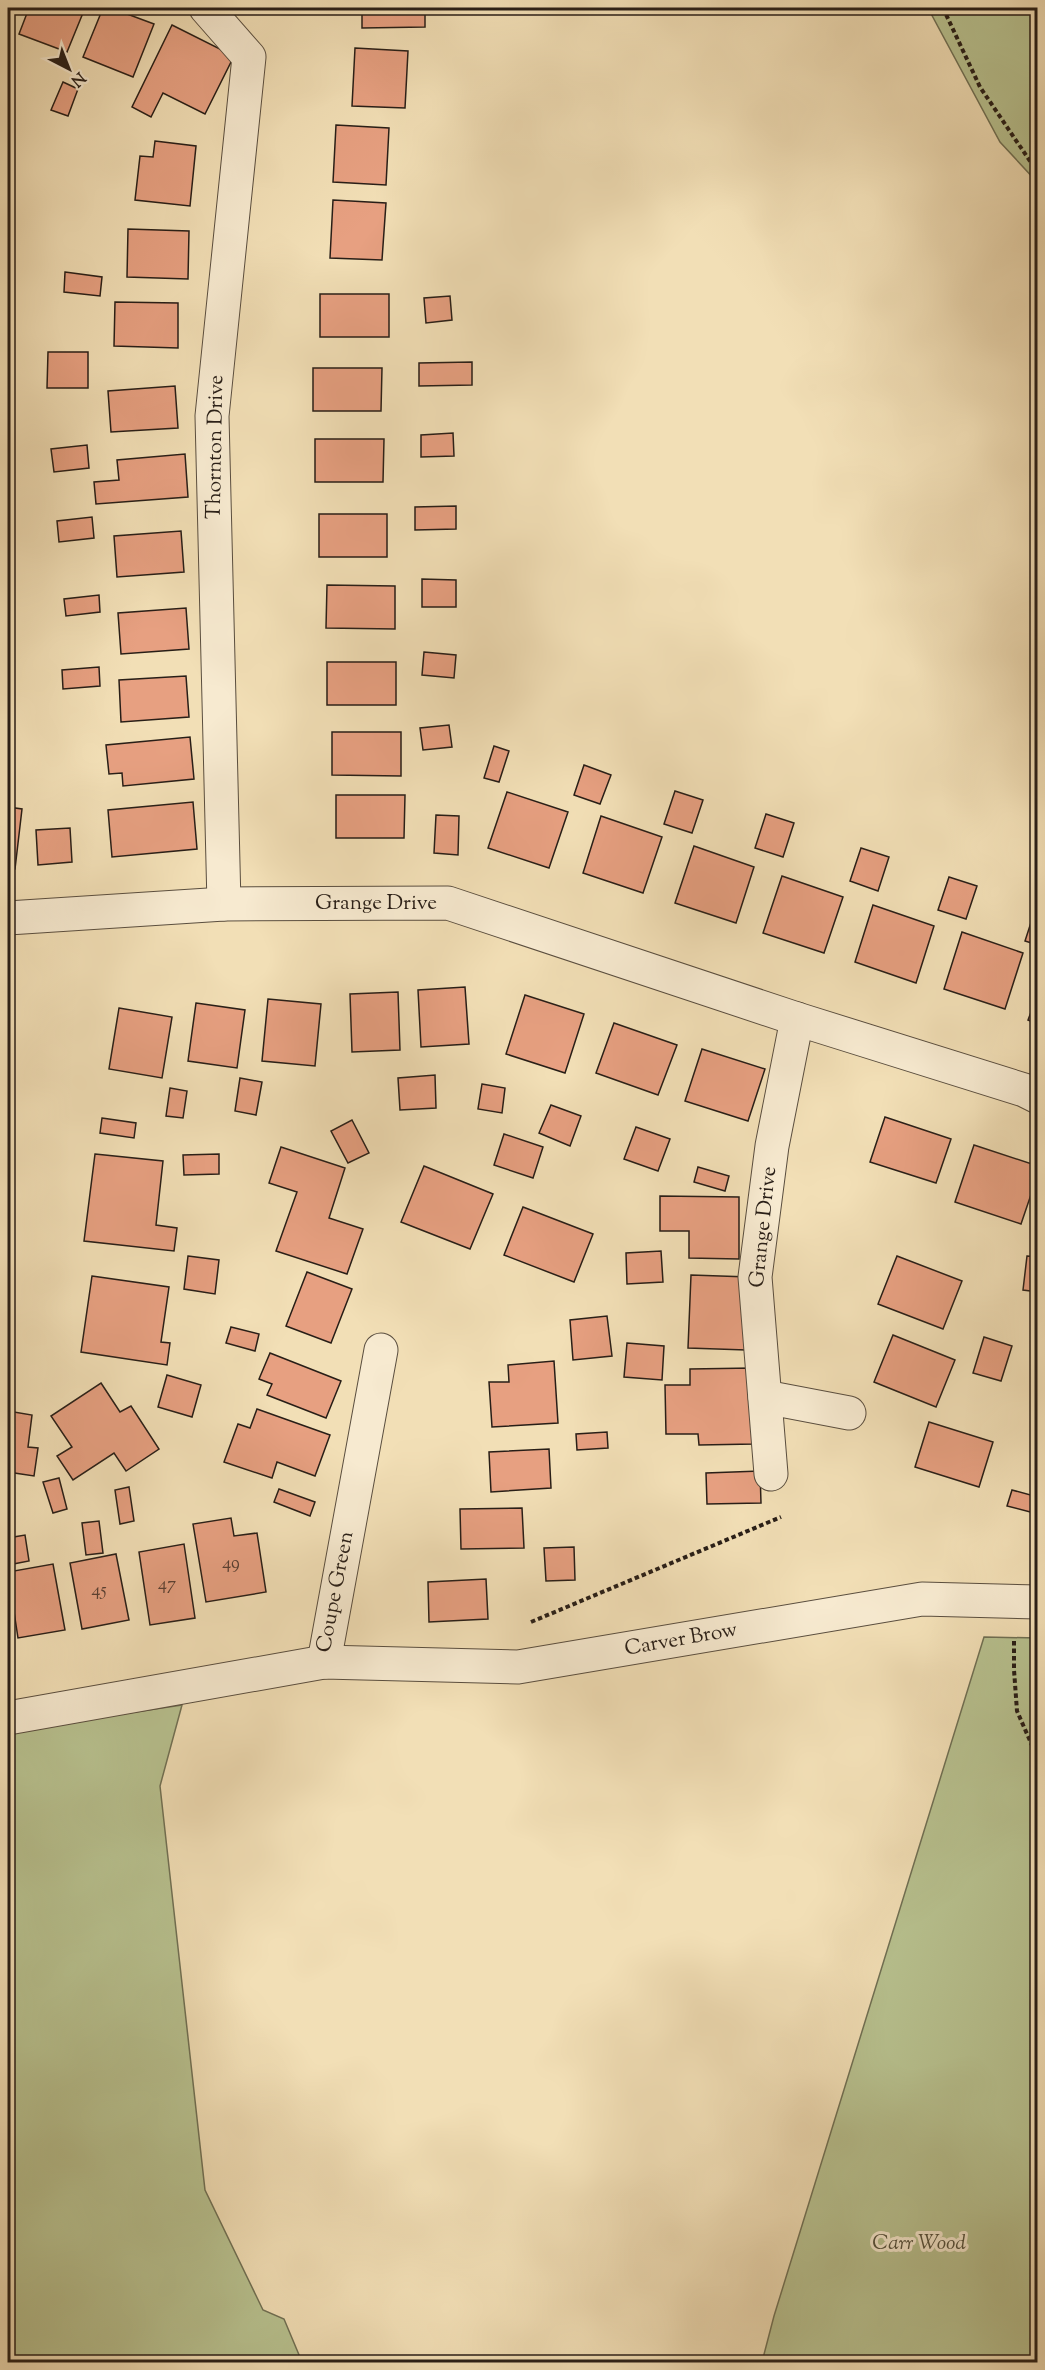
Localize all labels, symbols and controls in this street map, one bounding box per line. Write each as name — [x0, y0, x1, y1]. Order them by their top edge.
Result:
north arrow — [39, 39, 99, 99]
text: N — [65, 65, 90, 91]
street label: Thornton Drive — [200, 374, 232, 520]
street label: Grange Drive — [315, 889, 437, 919]
street label: Grange Drive — [743, 1165, 785, 1289]
street label: Coupe Green — [310, 1529, 362, 1655]
house number: 49 — [222, 1551, 240, 1577]
house number: 47 — [158, 1572, 176, 1598]
house number: 45 — [91, 1578, 107, 1604]
street label: Carver Brow — [622, 1615, 740, 1665]
park label: Carr Wood — [872, 2229, 966, 2259]

